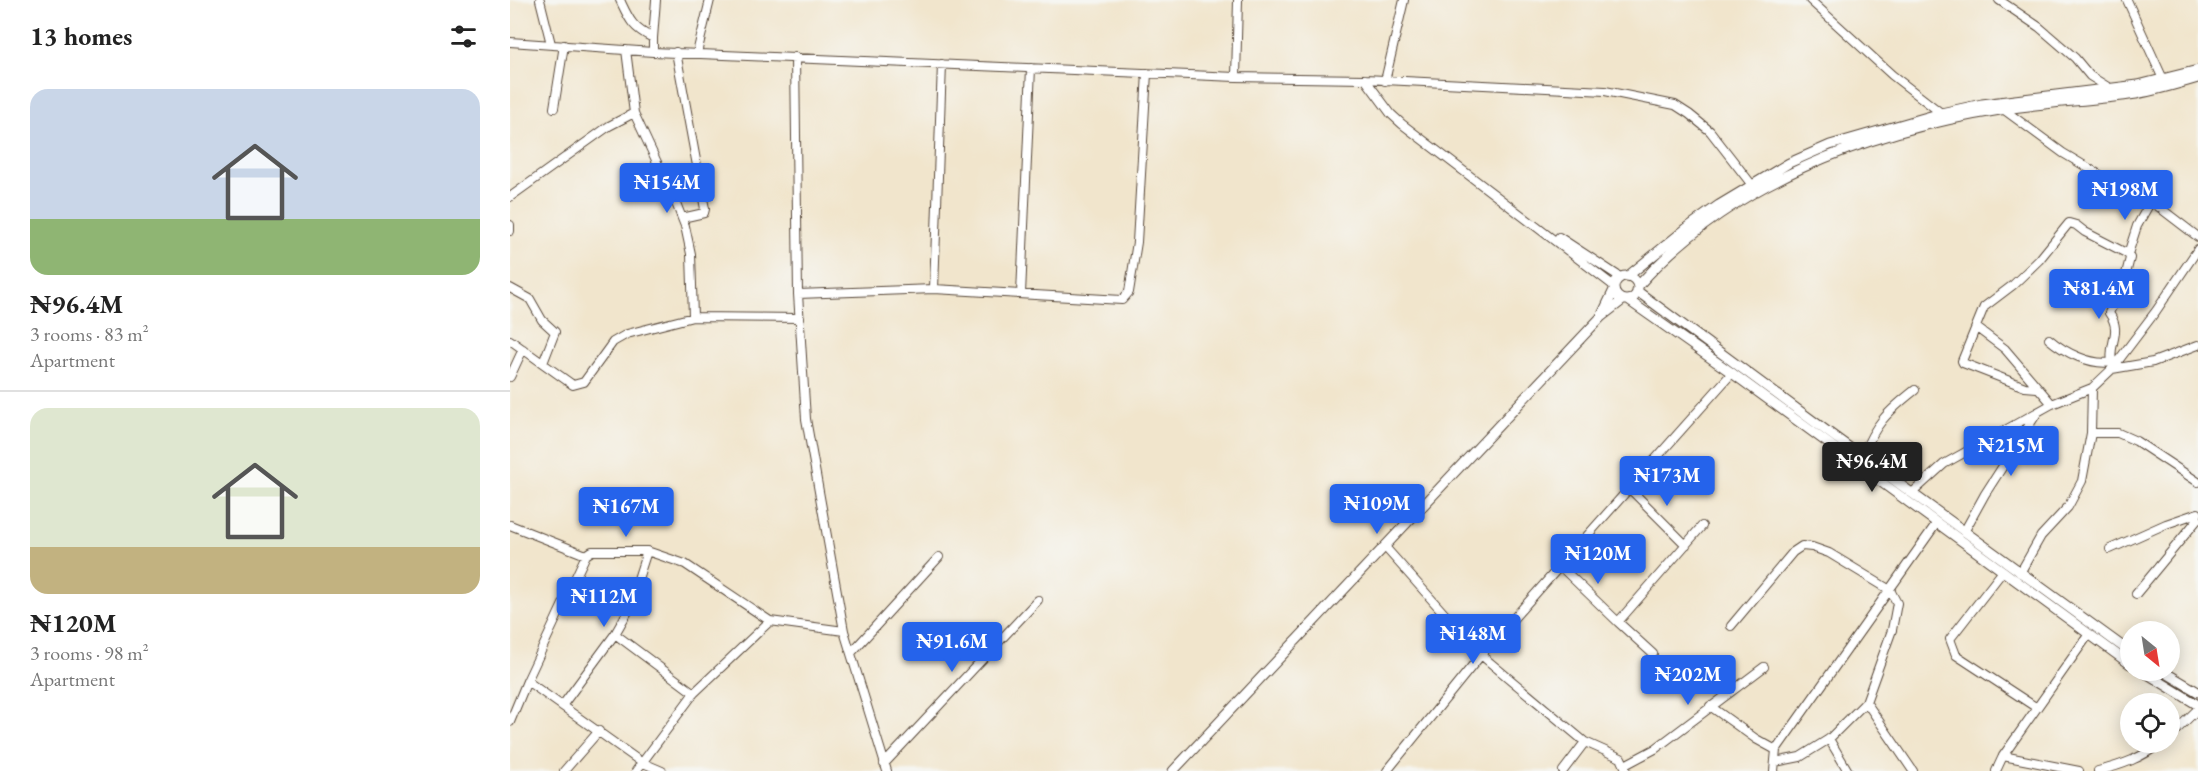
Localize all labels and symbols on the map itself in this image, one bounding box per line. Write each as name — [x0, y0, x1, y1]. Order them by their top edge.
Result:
pin: ₦154M — [625, 163, 709, 214]
pin: ₦198M — [2083, 170, 2167, 221]
pin: ₦81.4M — [2050, 269, 2148, 320]
pin: ₦215M — [1969, 426, 2053, 477]
pin: ₦96.4M — [1823, 442, 1921, 493]
pin: ₦173M — [1625, 456, 1709, 507]
pin: ₦109M — [1335, 484, 1419, 535]
pin: ₦167M — [584, 487, 668, 538]
pin: ₦120M — [1556, 534, 1640, 585]
pin: ₦112M — [562, 577, 646, 628]
pin: ₦148M — [1431, 614, 1515, 665]
north arrow — [2120, 621, 2180, 681]
pin: ₦91.6M — [903, 622, 1001, 673]
pin: ₦202M — [1646, 655, 1730, 706]

